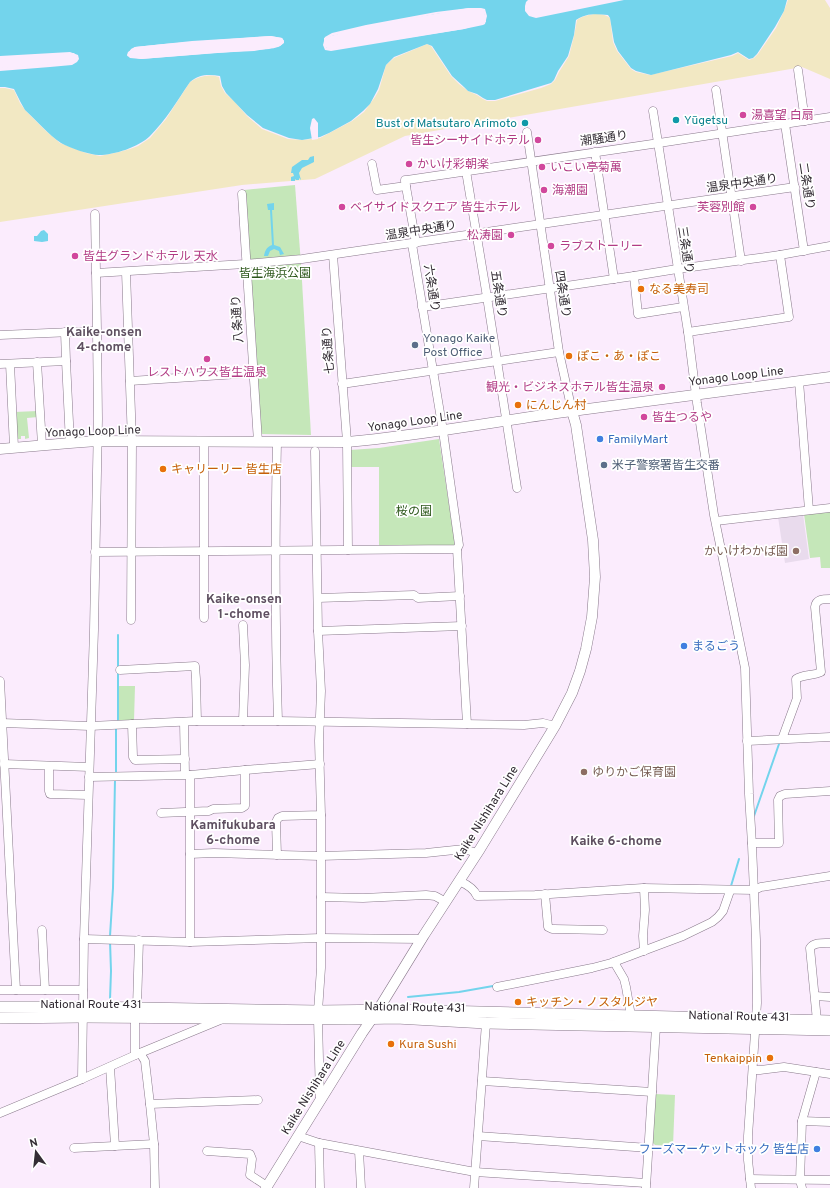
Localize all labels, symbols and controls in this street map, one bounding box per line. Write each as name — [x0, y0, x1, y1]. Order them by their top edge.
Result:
place label: 湯喜望 白扇 — [751, 108, 814, 124]
marker: 湯喜望 白扇 — [738, 110, 748, 120]
place label: Yūgetsu — [684, 113, 728, 129]
marker: Yūgetsu — [671, 115, 681, 125]
place label: Bust of Matsutaro Arimoto — [376, 116, 517, 132]
marker: Bust of Matsutaro Arimoto — [520, 118, 530, 128]
street label: 潮騒通り — [579, 128, 629, 150]
place label: 皆生シーサイドホテル — [410, 133, 530, 149]
marker: 皆生シーサイドホテル — [533, 135, 543, 145]
place label: かいけ彩朝楽 — [417, 157, 489, 173]
marker: かいけ彩朝楽 — [404, 159, 414, 169]
place label: いこい亭菊萬 — [550, 160, 622, 176]
street label: 二条通り — [794, 161, 818, 211]
marker: いこい亭菊萬 — [537, 162, 547, 172]
street label: 温泉中央通り — [705, 171, 779, 197]
place label: 海潮園 — [552, 183, 588, 199]
marker: 海潮園 — [539, 185, 549, 195]
place label: ベイサイドスクエア 皆生ホテル — [350, 200, 521, 216]
place label: 芙蓉別館 — [697, 200, 745, 216]
marker: ベイサイドスクエア 皆生ホテル — [337, 202, 347, 212]
marker: 芙蓉別館 — [748, 202, 758, 212]
street label: 温泉中央通り — [384, 217, 458, 245]
street label: 三条通り — [673, 225, 697, 275]
place label: 松涛園 — [467, 228, 503, 244]
marker: 松涛園 — [506, 230, 516, 240]
place label: ラブストーリー — [559, 239, 643, 255]
marker: ラブストーリー — [546, 241, 556, 251]
place label: 皆生グランドホテル 天水 — [83, 249, 218, 265]
marker: 皆生グランドホテル 天水 — [70, 251, 80, 261]
street label: 六条通り — [419, 263, 443, 313]
park label: 皆生海浜公園 — [239, 266, 311, 282]
street label: 五条通り — [486, 269, 510, 319]
street label: 四条通り — [550, 269, 574, 319]
place label: なる美寿司 — [649, 282, 709, 298]
marker: なる美寿司 — [636, 284, 646, 294]
street label: 八条通り — [228, 294, 248, 343]
district label: Kaike-onsen 4-chome — [66, 325, 142, 356]
street label: 七条通り — [319, 325, 339, 374]
place label: Yonago Kaike Post Office — [423, 331, 495, 361]
marker: Yonago Kaike Post Office — [410, 340, 420, 350]
place label: ぽこ・あ・ぽこ — [577, 349, 661, 365]
marker: ぽこ・あ・ぽこ — [564, 351, 574, 361]
marker: レストハウス皆生温泉 — [202, 354, 212, 364]
street label: Yonago Loop Line — [688, 363, 785, 391]
place label: レストハウス皆生温泉 — [147, 365, 267, 381]
place label: 観光・ビジネスホテル皆生温泉 — [486, 380, 654, 396]
marker: 観光・ビジネスホテル皆生温泉 — [657, 382, 667, 392]
place label: にんじん村 — [526, 398, 587, 414]
marker: にんじん村 — [513, 400, 523, 410]
street label: Yonago Loop Line — [367, 407, 464, 437]
place label: 皆生つるや — [652, 410, 712, 426]
marker: 皆生つるや — [639, 412, 649, 422]
street label: Yonago Loop Line — [45, 422, 141, 442]
place label: FamilyMart — [608, 432, 668, 448]
marker: FamilyMart — [595, 434, 605, 444]
place label: 米子警察署皆生交番 — [612, 458, 720, 474]
marker: 米子警察署皆生交番 — [599, 460, 609, 470]
place label: キャリーリー 皆生店 — [171, 462, 282, 478]
marker: キャリーリー 皆生店 — [158, 464, 168, 474]
park label: 桜の園 — [396, 504, 432, 520]
place label: かいけわかば園 — [704, 544, 788, 560]
marker: かいけわかば園 — [791, 546, 801, 556]
district label: Kaike-onsen 1-chome — [206, 592, 282, 623]
place label: まるごう — [692, 639, 740, 655]
marker: まるごう — [679, 641, 689, 651]
street label: Kaike Nishihara Line — [451, 763, 523, 864]
place label: ゆりかご保育園 — [592, 765, 676, 781]
marker: ゆりかご保育園 — [579, 767, 589, 777]
district label: Kamifukubara 6-chome — [190, 818, 276, 849]
district label: Kaike 6-chome — [570, 834, 662, 850]
place label: キッチン・ノスタルジヤ — [526, 995, 658, 1011]
street label: National Route 431 — [40, 997, 142, 1013]
marker: キッチン・ノスタルジヤ — [513, 997, 523, 1007]
street label: National Route 431 — [364, 999, 466, 1017]
street label: National Route 431 — [688, 1008, 790, 1026]
street label: Kaike Nishihara Line — [278, 1037, 350, 1138]
place label: Kura Sushi — [399, 1037, 457, 1053]
marker: Kura Sushi — [386, 1039, 396, 1049]
place label: Tenkaippin — [704, 1051, 762, 1067]
marker: Tenkaippin — [765, 1053, 775, 1063]
north arrow — [16, 1132, 56, 1172]
text: N — [28, 1136, 39, 1151]
place label: フーズマーケットホック 皆生店 — [639, 1142, 809, 1158]
marker: フーズマーケットホック 皆生店 — [812, 1144, 822, 1154]

